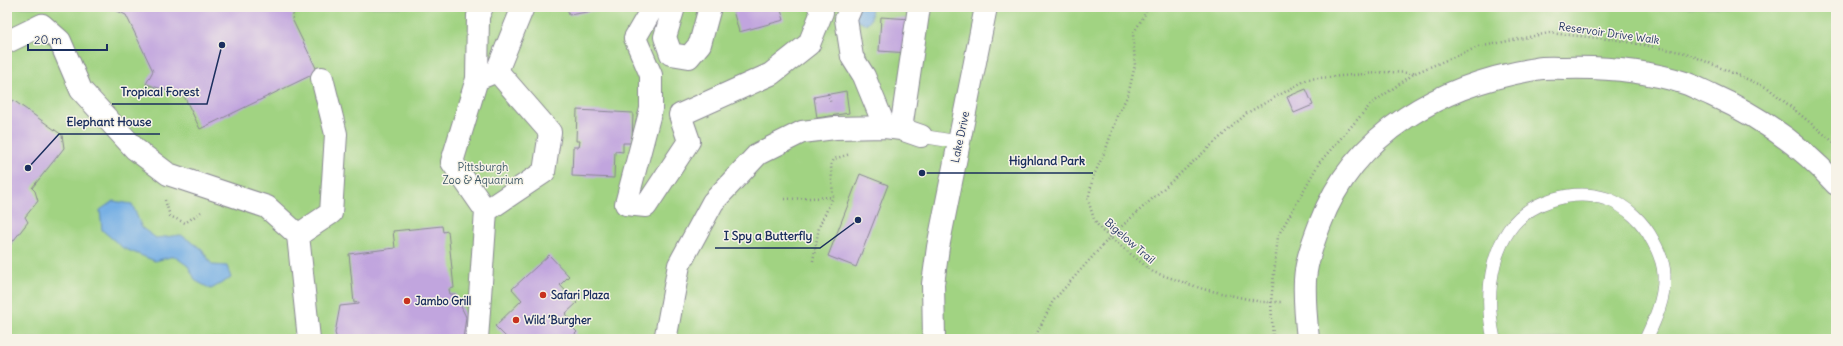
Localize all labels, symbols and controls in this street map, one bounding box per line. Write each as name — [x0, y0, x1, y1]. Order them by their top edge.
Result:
street label: Reservoir Drive Walk — [1558, 19, 1661, 47]
scale bar — [28, 26, 107, 52]
text: 20 m — [34, 32, 62, 47]
callout: Tropical Forest — [112, 80, 207, 104]
text: Tropical Forest — [121, 84, 200, 100]
callout: Elephant House — [59, 110, 160, 134]
street label: Lake Drive — [948, 110, 972, 164]
text: Elephant House — [67, 114, 152, 130]
callout: Highland Park — [1001, 149, 1093, 173]
text: Highland Park — [1009, 153, 1085, 169]
park label: Pittsburgh Zoo & Aquarium — [443, 160, 524, 187]
street label: Bigelow Trail — [1102, 215, 1158, 267]
callout: I Spy a Butterfly — [715, 224, 820, 248]
text: I Spy a Butterfly — [724, 228, 812, 244]
place label: Safari Plaza — [551, 288, 610, 302]
marker: Safari Plaza — [538, 290, 548, 300]
place label: Jambo Grill — [415, 294, 471, 308]
marker: Jambo Grill — [402, 296, 412, 306]
place label: Wild ’Burgher — [524, 313, 592, 328]
marker: Wild ’Burgher — [511, 315, 521, 325]

